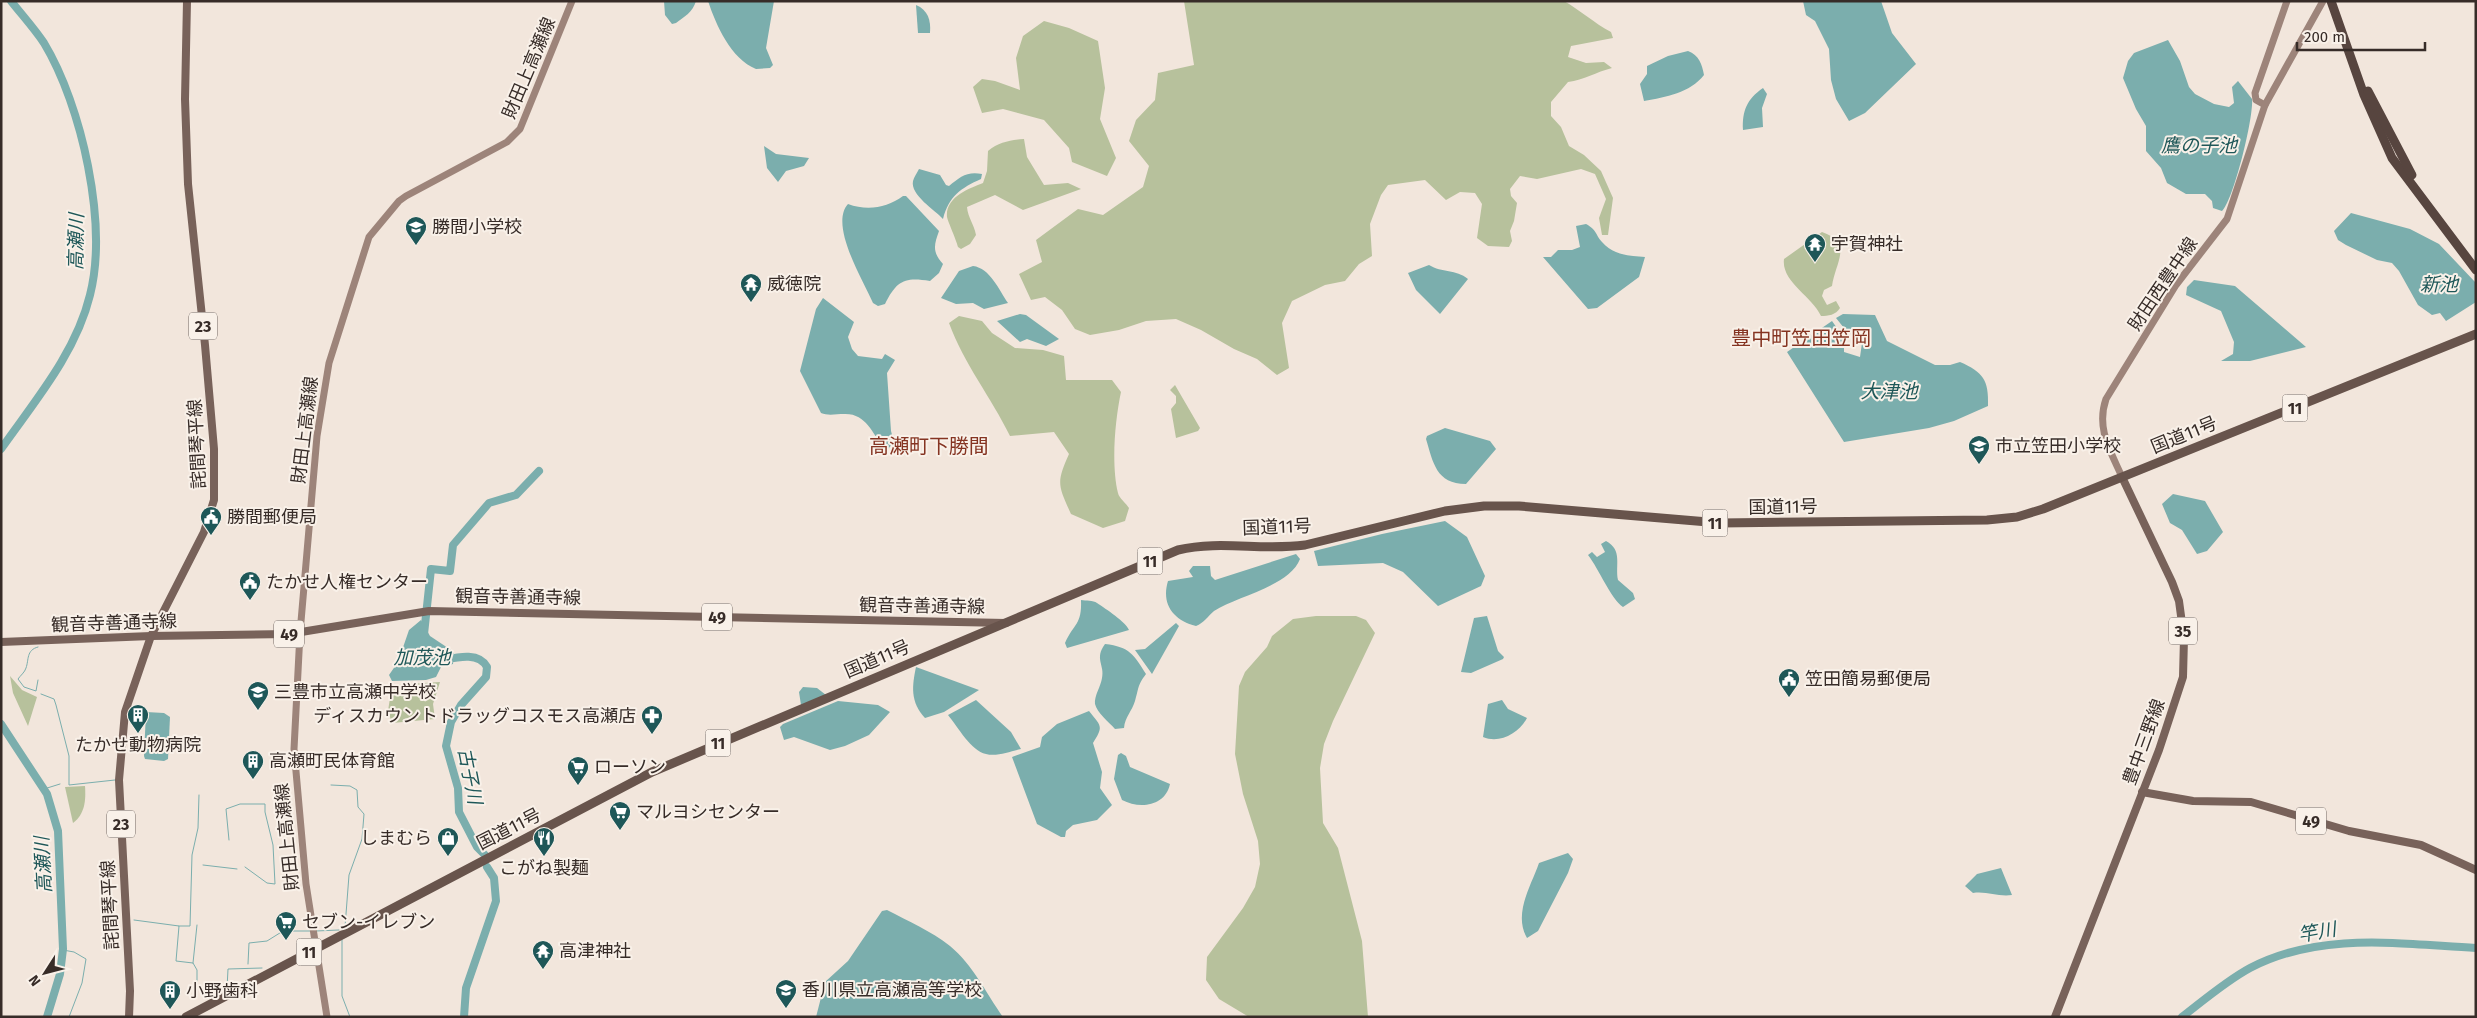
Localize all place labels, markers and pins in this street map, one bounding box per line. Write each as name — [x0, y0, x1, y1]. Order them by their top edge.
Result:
school or university icon: 勝間小学校 — [404, 215, 428, 246]
place label: 勝間小学校 — [432, 216, 522, 238]
temple icon: 宇賀神社 — [1803, 232, 1827, 263]
place label: 宇賀神社 — [1831, 233, 1903, 255]
temple icon: 威徳院 — [739, 272, 763, 303]
place label: 威徳院 — [767, 273, 821, 295]
school or university icon: 市立笠田小学校 — [1967, 434, 1991, 465]
place label: 市立笠田小学校 — [1995, 435, 2121, 457]
public building icon: 勝間郵便局 — [199, 505, 223, 536]
place label: 勝間郵便局 — [227, 506, 317, 528]
public building icon: たかせ人権センター — [238, 570, 262, 601]
place label: たかせ人権センター — [266, 571, 428, 593]
public building icon: 笠田簡易郵便局 — [1777, 667, 1801, 698]
place label: 笠田簡易郵便局 — [1805, 668, 1931, 690]
school or university icon: 三豊市立高瀬中学校 — [246, 680, 270, 711]
place label: 三豊市立高瀬中学校 — [274, 681, 436, 703]
building icon: たかせ動物病院 — [126, 703, 150, 734]
pharmacy icon: ディスカウントドラッグコスモス高瀬店 — [640, 704, 664, 735]
place label: ディスカウントドラッグコスモス高瀬店 — [313, 705, 636, 727]
place label: たかせ動物病院 — [75, 734, 201, 756]
building icon: 高瀬町民体育館 — [241, 749, 265, 780]
place label: 高瀬町民体育館 — [269, 750, 395, 772]
supermarket icon: ローソン — [566, 755, 590, 786]
place label: ローソン — [594, 756, 666, 778]
supermarket icon: マルヨシセンター — [608, 800, 632, 831]
place label: マルヨシセンター — [636, 801, 780, 823]
shop icon: しまむら — [436, 826, 460, 857]
restaurant icon: こがね製麺 — [532, 826, 556, 857]
place label: しまむら — [360, 827, 432, 849]
place label: こがね製麺 — [499, 857, 589, 879]
supermarket icon: セブン-イレブン — [274, 910, 298, 941]
place label: セブン-イレブン — [302, 911, 435, 933]
temple icon: 高津神社 — [531, 939, 555, 970]
place label: 高津神社 — [559, 940, 631, 962]
school or university icon: 香川県立高瀬高等学校 — [774, 978, 798, 1009]
building icon: 小野歯科 — [158, 979, 182, 1010]
place label: 香川県立高瀬高等学校 — [802, 979, 982, 1001]
place label: 小野歯科 — [186, 980, 258, 1002]

